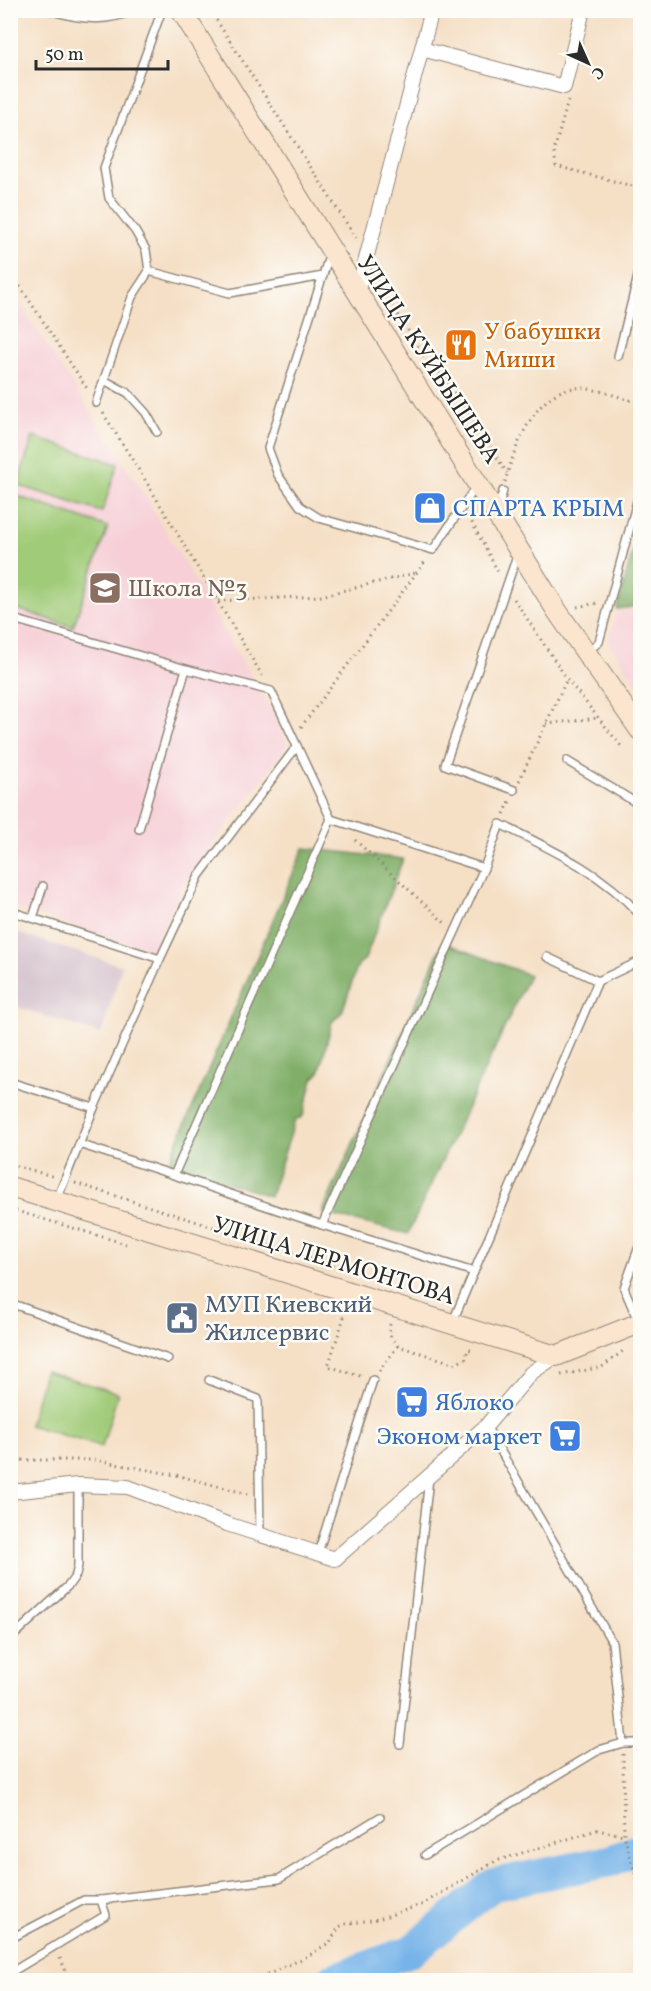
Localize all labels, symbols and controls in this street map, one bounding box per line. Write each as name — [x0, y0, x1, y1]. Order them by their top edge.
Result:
scale bar — [36, 33, 168, 71]
north arrow — [558, 33, 618, 93]
text: 50 m — [45, 43, 84, 68]
text: С — [586, 61, 609, 84]
street label: УЛИЦА КУЙБЫШЕВА — [347, 249, 508, 471]
place label: У бабушки Миши — [484, 316, 601, 378]
restaurant icon: У бабушки Миши — [443, 327, 479, 363]
shop icon: СПАРТА КРЫМ — [412, 490, 448, 526]
place label: СПАРТА КРЫМ — [453, 493, 624, 527]
school or university icon: Школа №3 — [87, 570, 123, 606]
place label: Школа №3 — [128, 573, 248, 607]
street label: УЛИЦА ЛЕРМОНТОВА — [208, 1209, 459, 1315]
place label: МУП Киевский Жилсервис — [205, 1289, 372, 1351]
public building icon: МУП Киевский Жилсервис — [164, 1300, 200, 1336]
supermarket icon: Яблоко — [394, 1384, 430, 1420]
place label: Яблоко — [435, 1387, 514, 1421]
supermarket icon: Эконом маркет — [547, 1418, 583, 1454]
place label: Эконом маркет — [377, 1421, 542, 1455]

